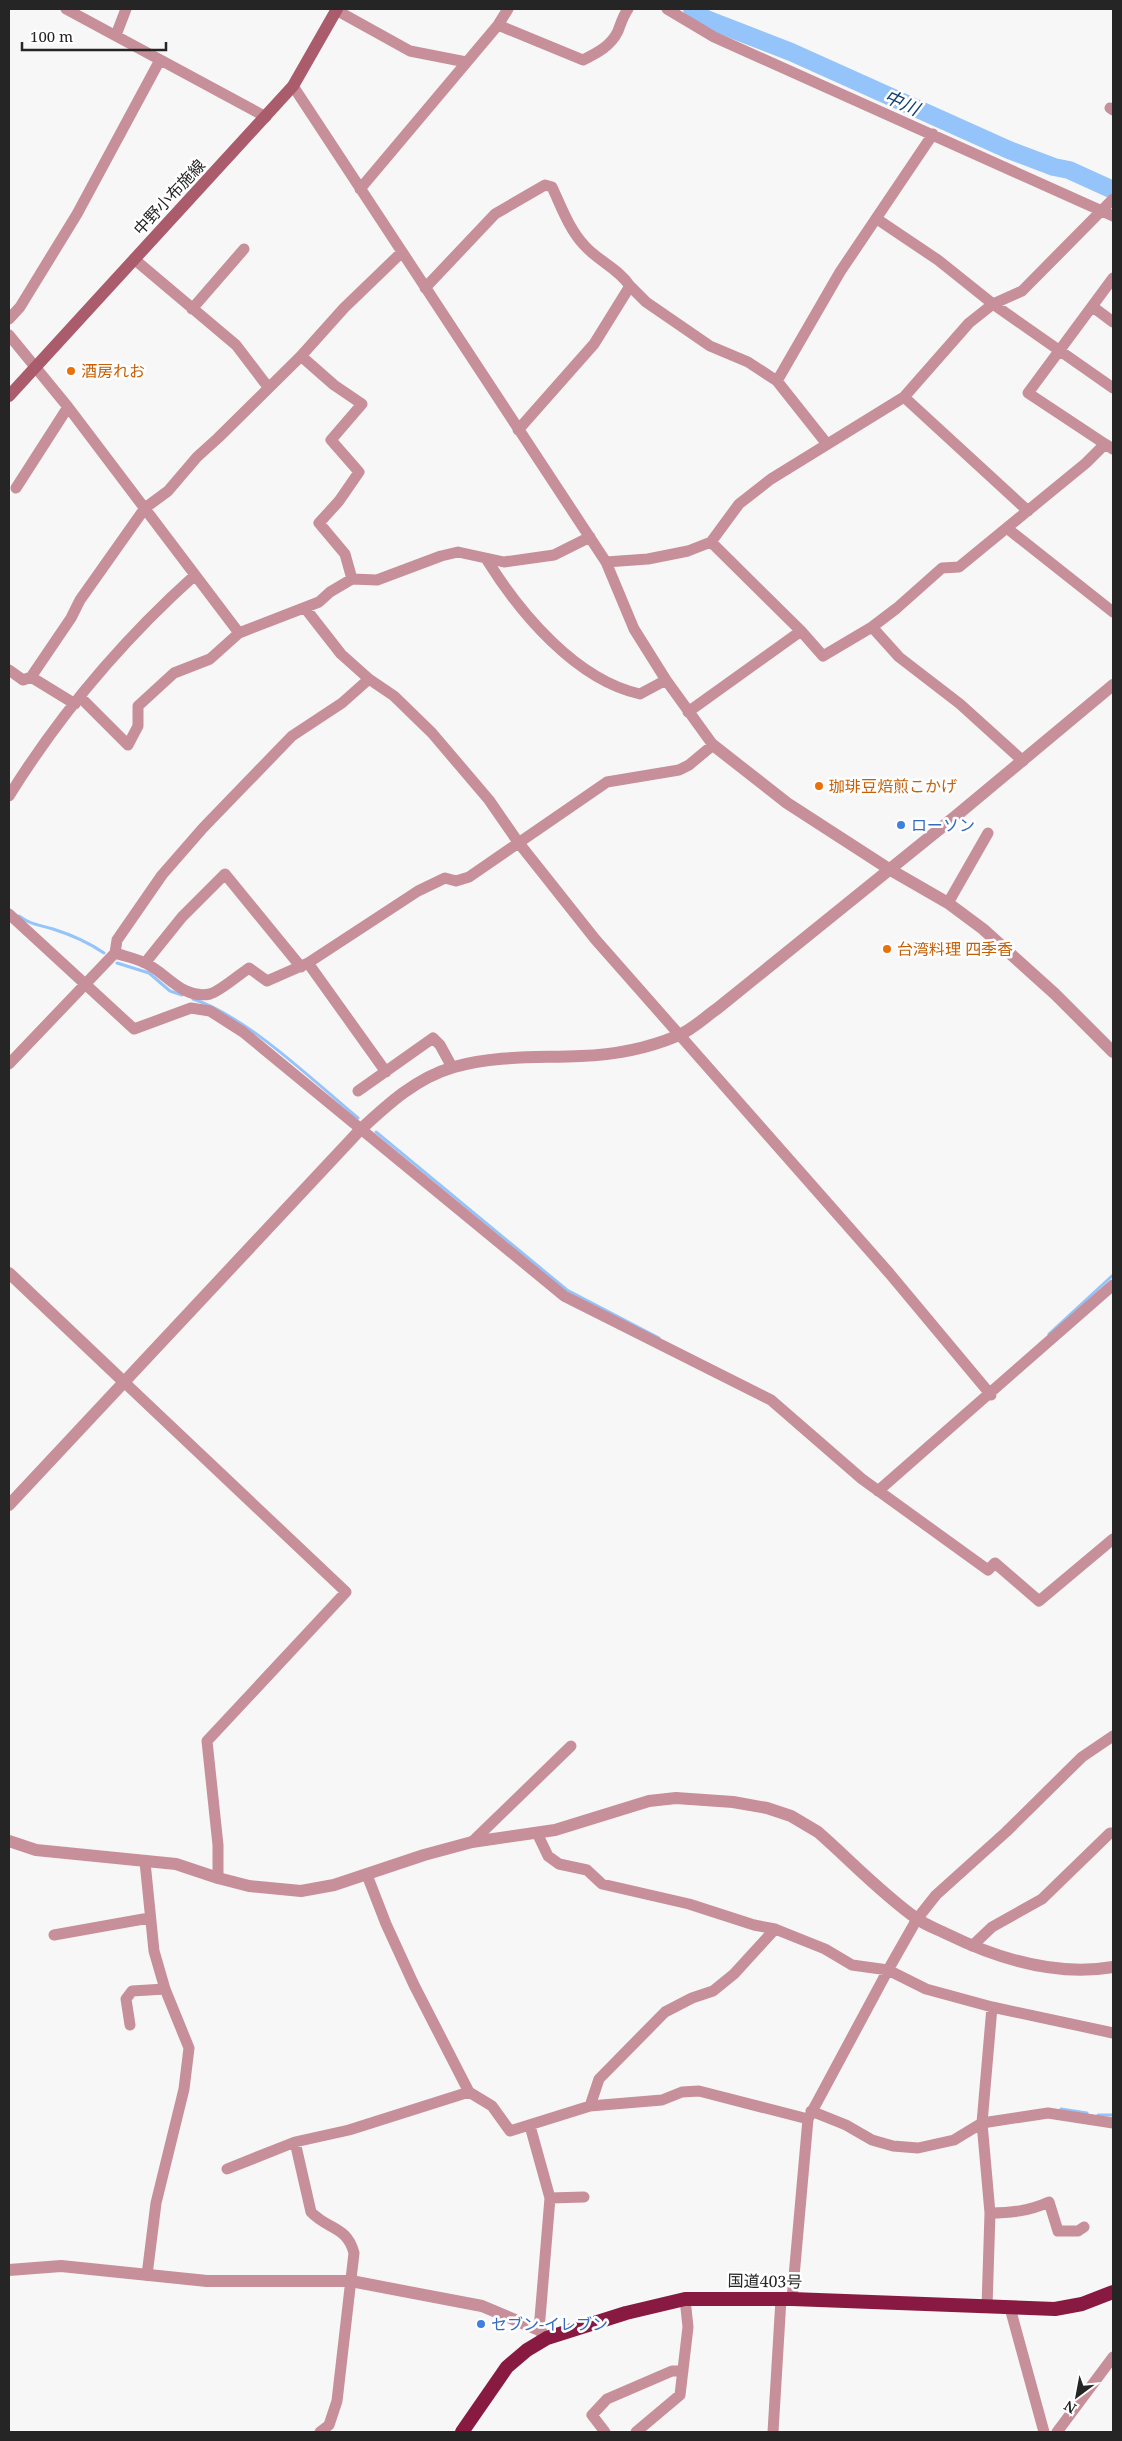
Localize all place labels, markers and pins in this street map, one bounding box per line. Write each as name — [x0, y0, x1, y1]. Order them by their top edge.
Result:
place label: 酒房れお — [81, 360, 145, 382]
marker: 酒房れお — [65, 365, 77, 377]
place label: 珈琲豆焙煎こかげ — [829, 775, 957, 797]
marker: 珈琲豆焙煎こかげ — [813, 780, 825, 792]
place label: ローソン — [911, 814, 975, 836]
marker: ローソン — [895, 819, 907, 831]
place label: 台湾料理 四季香 — [897, 938, 1013, 960]
marker: 台湾料理 四季香 — [881, 943, 893, 955]
place label: セブン-イレブン — [491, 2313, 608, 2335]
marker: セブン-イレブン — [475, 2318, 487, 2330]

